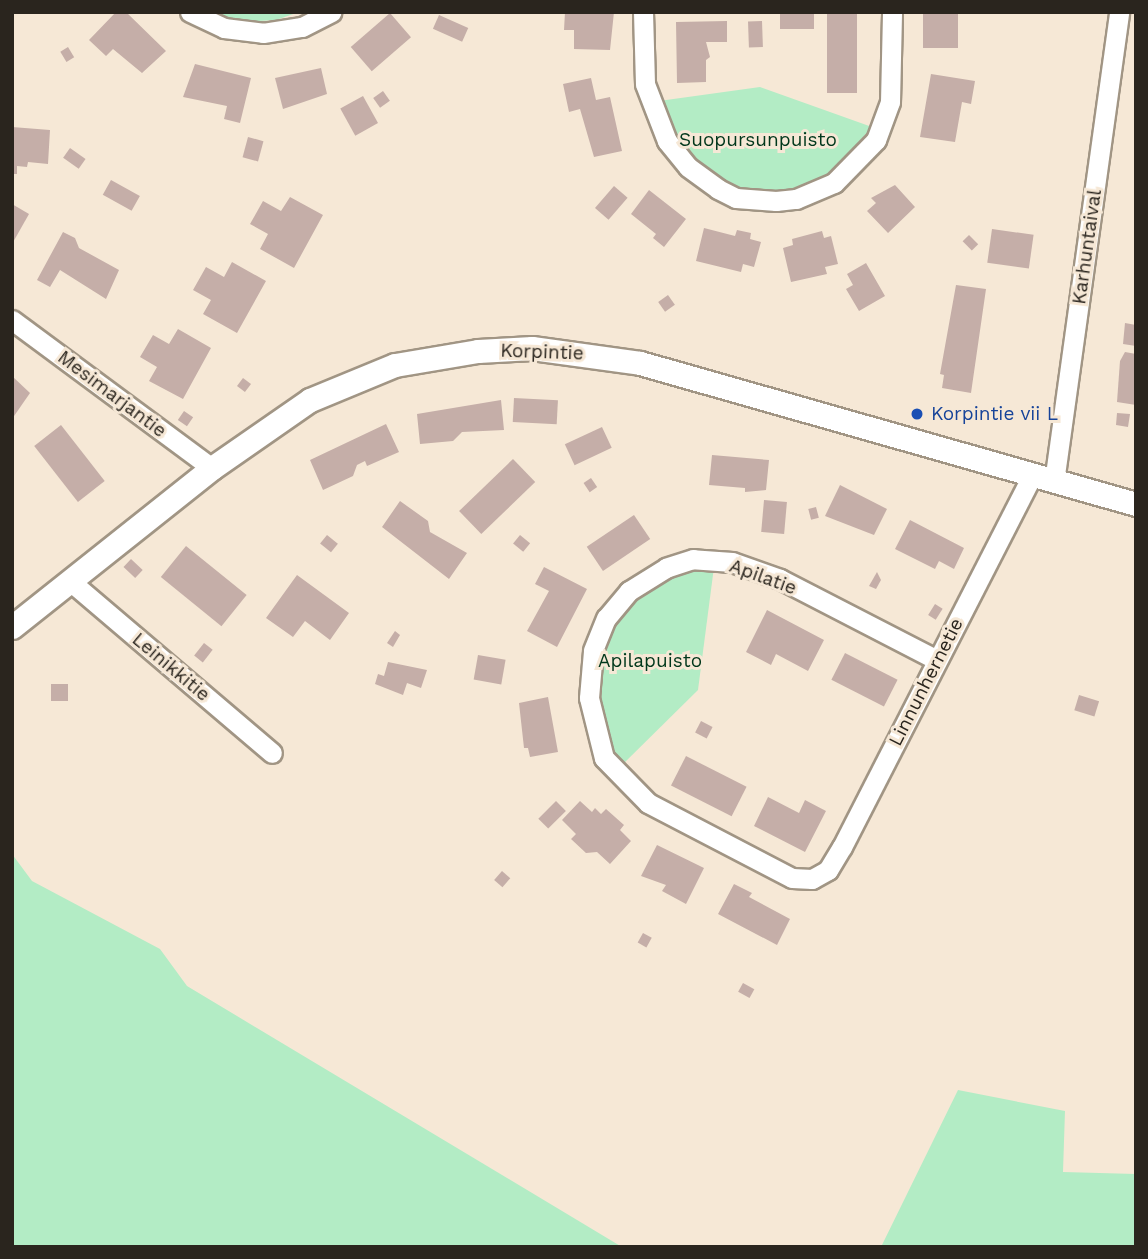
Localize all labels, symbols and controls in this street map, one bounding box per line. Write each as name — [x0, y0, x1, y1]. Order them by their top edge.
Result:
park label: Suopursunpuisto — [679, 129, 837, 151]
street label: Karhuntaival — [1068, 188, 1106, 306]
street label: Korpintie — [500, 339, 584, 365]
street label: Mesimarjantie — [53, 346, 171, 442]
place label: Korpintie vii L — [931, 403, 1059, 425]
marker: Korpintie vii L — [909, 406, 925, 422]
street label: Apilatie — [726, 554, 800, 600]
street label: Linnunhernetie — [884, 614, 968, 750]
street label: Leinikkitie — [127, 628, 215, 706]
park label: Apilapuisto — [598, 650, 702, 672]

